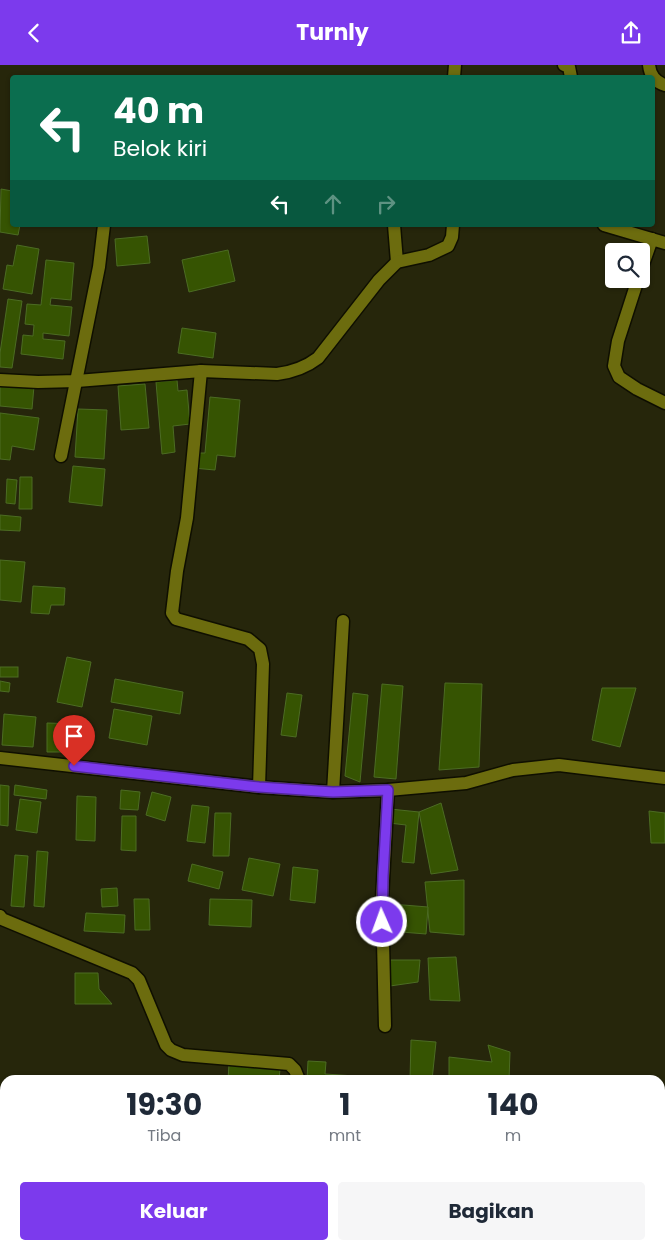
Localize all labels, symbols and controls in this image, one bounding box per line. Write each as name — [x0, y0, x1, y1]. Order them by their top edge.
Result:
text: Turnly — [296, 17, 369, 48]
icon: back — [20, 19, 48, 47]
icon: share — [617, 19, 645, 47]
text: 40 m — [113, 86, 204, 135]
icon: left — [30, 95, 95, 160]
text: Belok kiri — [113, 133, 207, 164]
icon: left — [266, 190, 294, 218]
icon: ahead — [319, 190, 347, 218]
icon: right — [372, 190, 400, 218]
map controls — [605, 243, 650, 288]
button: search — [605, 243, 650, 288]
pin — [53, 715, 95, 766]
icon: arrive — [60, 722, 88, 750]
position arrow — [355, 895, 407, 947]
text: 19:30 — [126, 1083, 202, 1126]
text: 1 — [339, 1083, 351, 1126]
text: 140 — [488, 1083, 539, 1126]
text: Tiba — [147, 1124, 181, 1147]
text: mnt — [329, 1124, 361, 1147]
text: m — [505, 1124, 521, 1147]
button: Keluar — [20, 1182, 328, 1240]
button: Bagikan — [338, 1182, 645, 1240]

